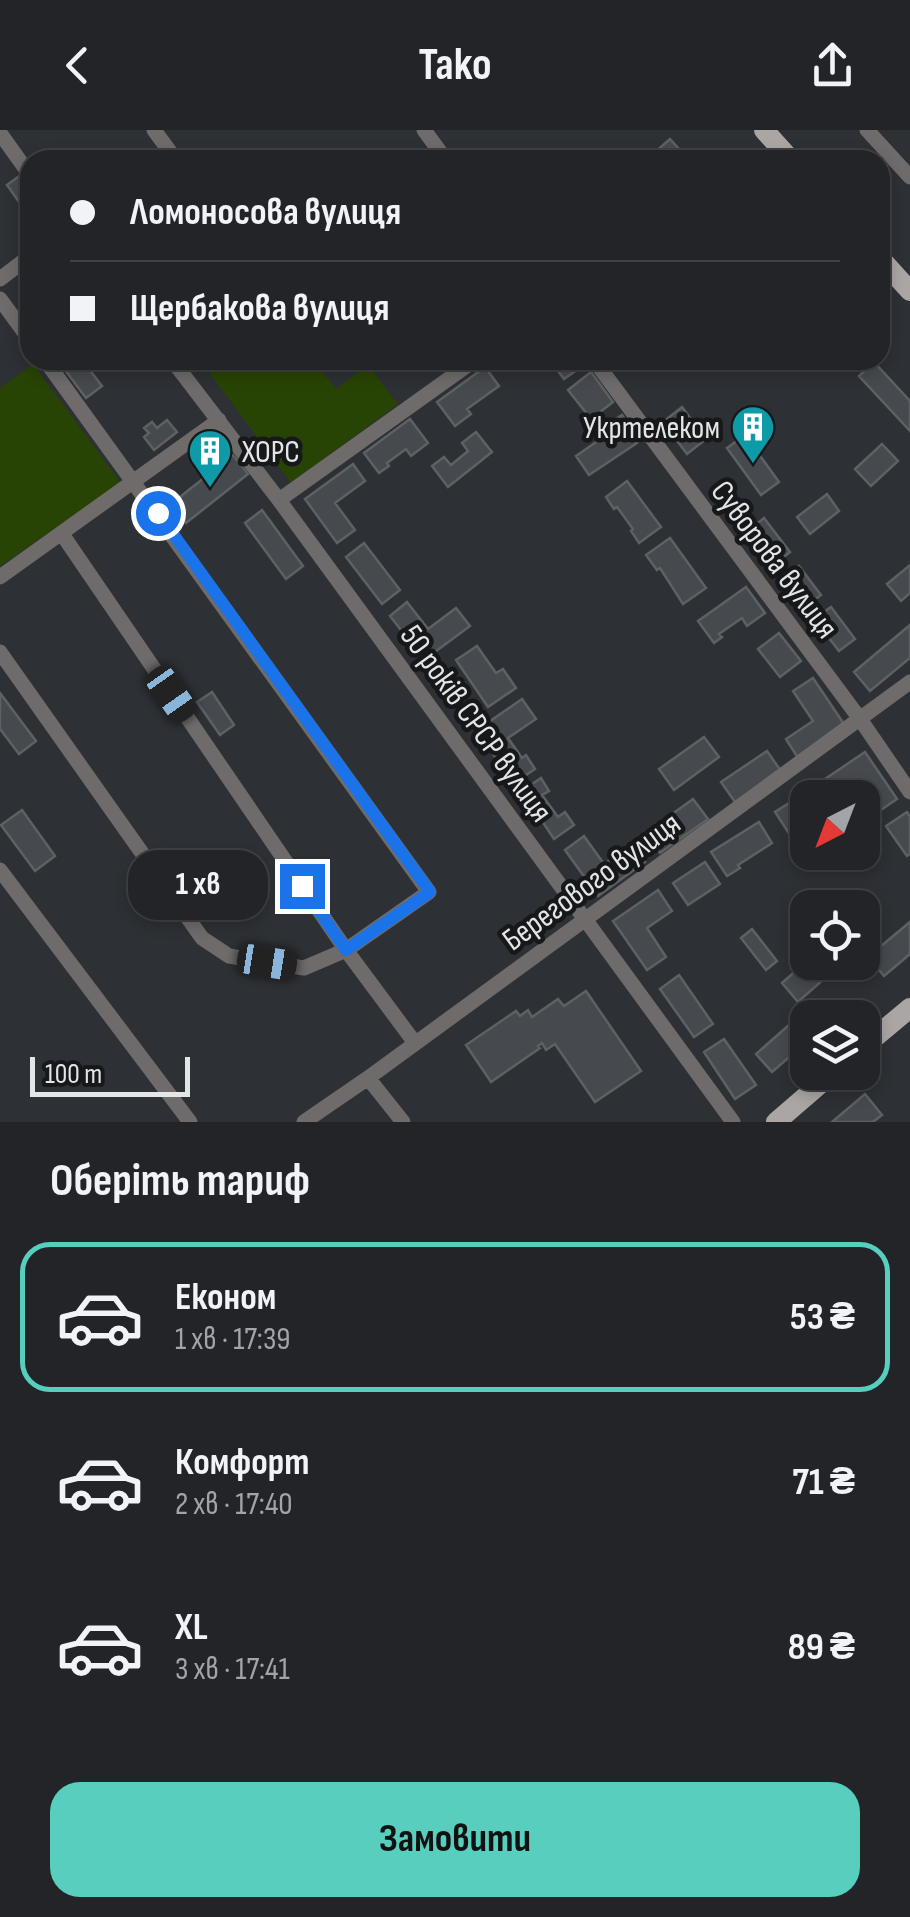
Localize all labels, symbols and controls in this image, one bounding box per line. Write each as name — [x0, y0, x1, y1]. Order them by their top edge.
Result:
icon: back — [50, 38, 105, 93]
text: Tako — [418, 38, 492, 93]
icon: share — [805, 38, 860, 93]
text: Ломоносова вулиця — [130, 190, 401, 235]
text: Щербакова вулиця — [130, 286, 389, 331]
building icon: Укртелеком — [730, 404, 776, 465]
place label: Укртелеком — [583, 409, 720, 448]
building icon: ХОРС — [187, 428, 233, 489]
place label: ХОРС — [241, 433, 300, 472]
street label: Суворова вулиця — [702, 473, 846, 647]
route start — [136, 491, 181, 536]
street label: 50 років СРСР вулиця — [391, 618, 560, 830]
car — [142, 661, 200, 727]
north arrow — [790, 780, 880, 870]
map controls — [790, 780, 880, 1090]
street label: Берегового вулиця — [495, 804, 689, 960]
callout: 1 хв — [127, 851, 267, 921]
route end — [280, 864, 325, 909]
text: 1 хв — [176, 865, 220, 904]
button: locate — [790, 890, 880, 980]
car — [235, 942, 299, 982]
button: layers — [790, 1000, 880, 1090]
scale bar — [30, 1052, 190, 1096]
text: 100 m — [45, 1058, 102, 1091]
text: Оберіть тариф — [50, 1154, 310, 1209]
icon: car — [55, 1272, 145, 1362]
text: Економ — [175, 1275, 276, 1320]
text: 53 ₴ — [790, 1295, 855, 1340]
text: 1 хв · 17:39 — [175, 1320, 291, 1359]
icon: car — [55, 1437, 145, 1527]
text: Комфорт — [175, 1440, 309, 1485]
text: 71 ₴ — [792, 1460, 855, 1505]
text: 2 хв · 17:40 — [175, 1485, 293, 1524]
icon: car — [55, 1602, 145, 1692]
text: XL — [175, 1605, 208, 1650]
text: 89 ₴ — [788, 1625, 855, 1670]
text: 3 хв · 17:41 — [175, 1650, 290, 1689]
button: Замовити — [50, 1782, 860, 1897]

